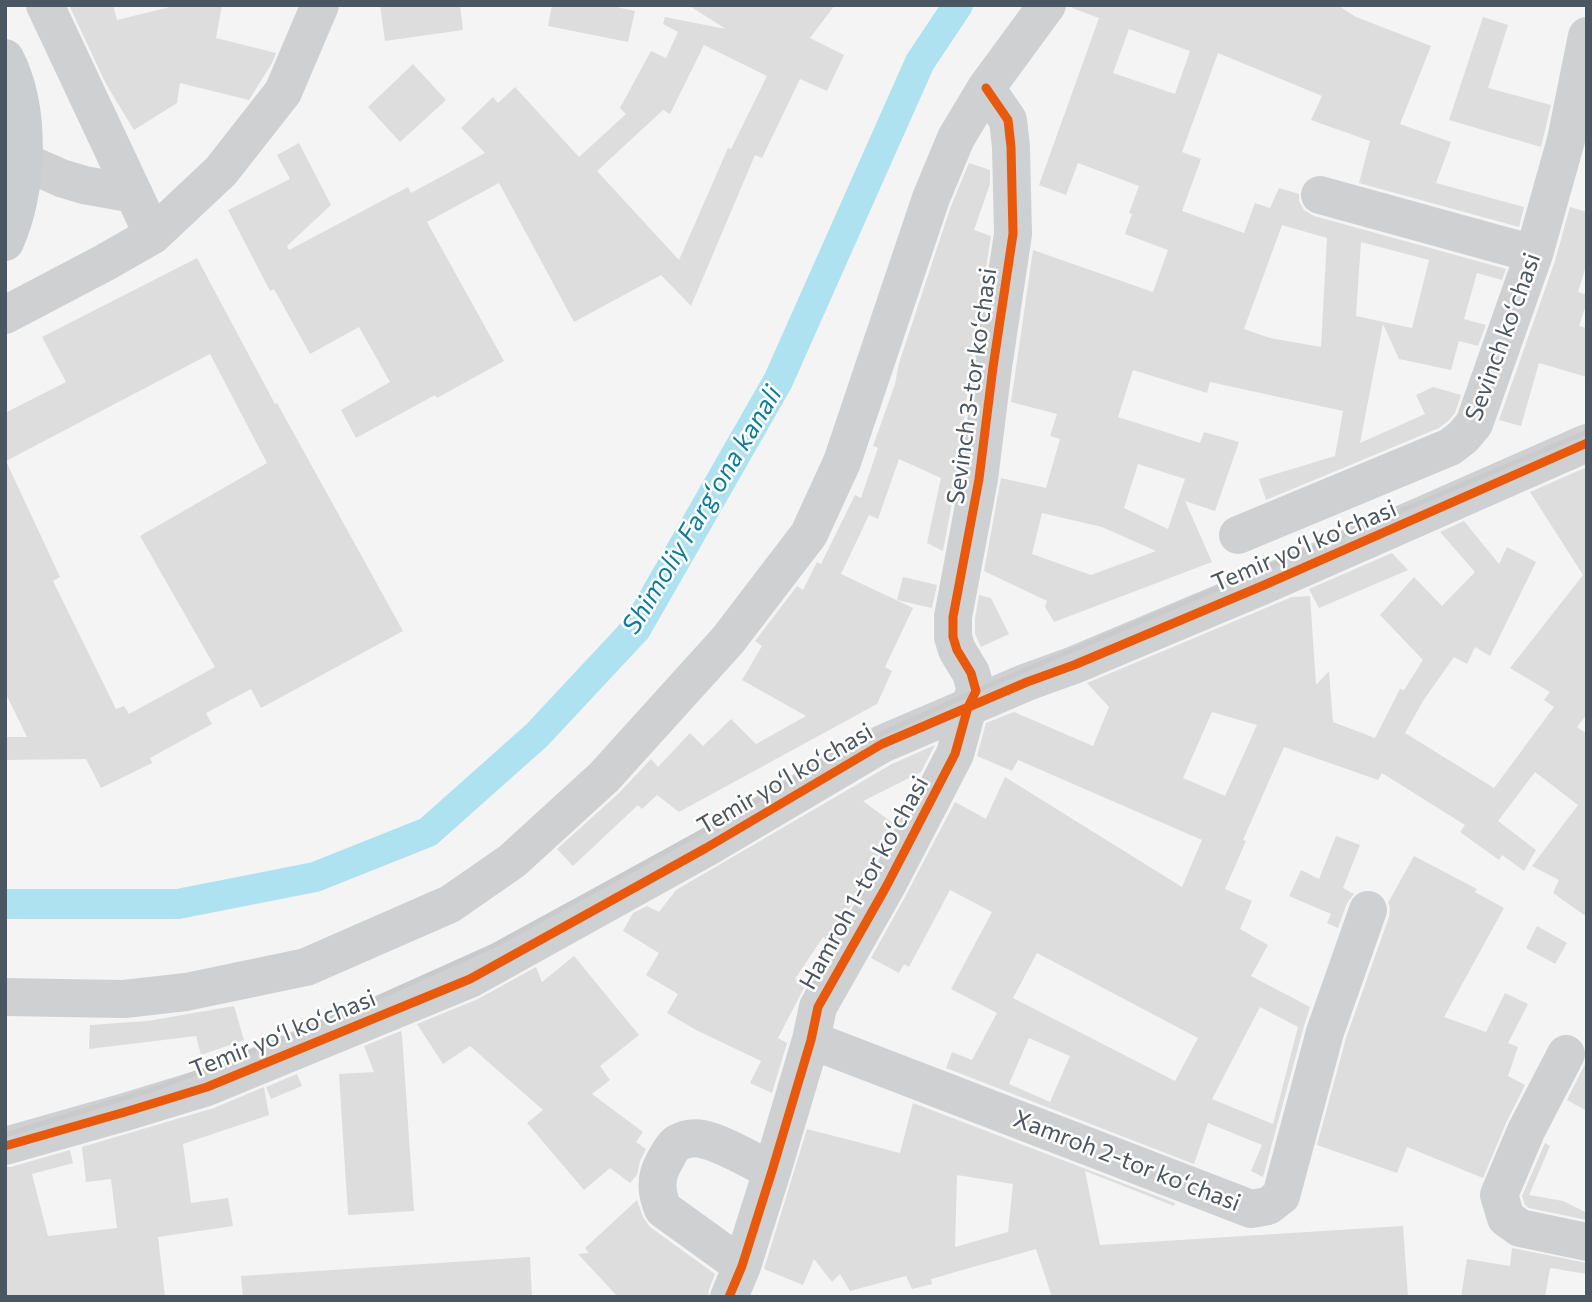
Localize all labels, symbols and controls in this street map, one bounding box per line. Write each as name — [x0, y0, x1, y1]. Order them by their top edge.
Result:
street label: Sevinch koʻchasi — [1459, 249, 1547, 425]
street label: Sevinch 3-tor koʻchasi — [941, 266, 1003, 506]
water label: Shimoliy Fargʻona kanali — [616, 380, 788, 640]
street label: Temir yoʻl koʻchasi — [1207, 494, 1401, 598]
street label: Temir yoʻl koʻchasi — [692, 717, 878, 841]
street label: Hamroh 1-tor koʻchasi — [793, 771, 935, 995]
street label: Temir yoʻl koʻchasi — [186, 984, 380, 1084]
street label: Xamroh 2-tor koʻchasi — [1009, 1104, 1245, 1218]

